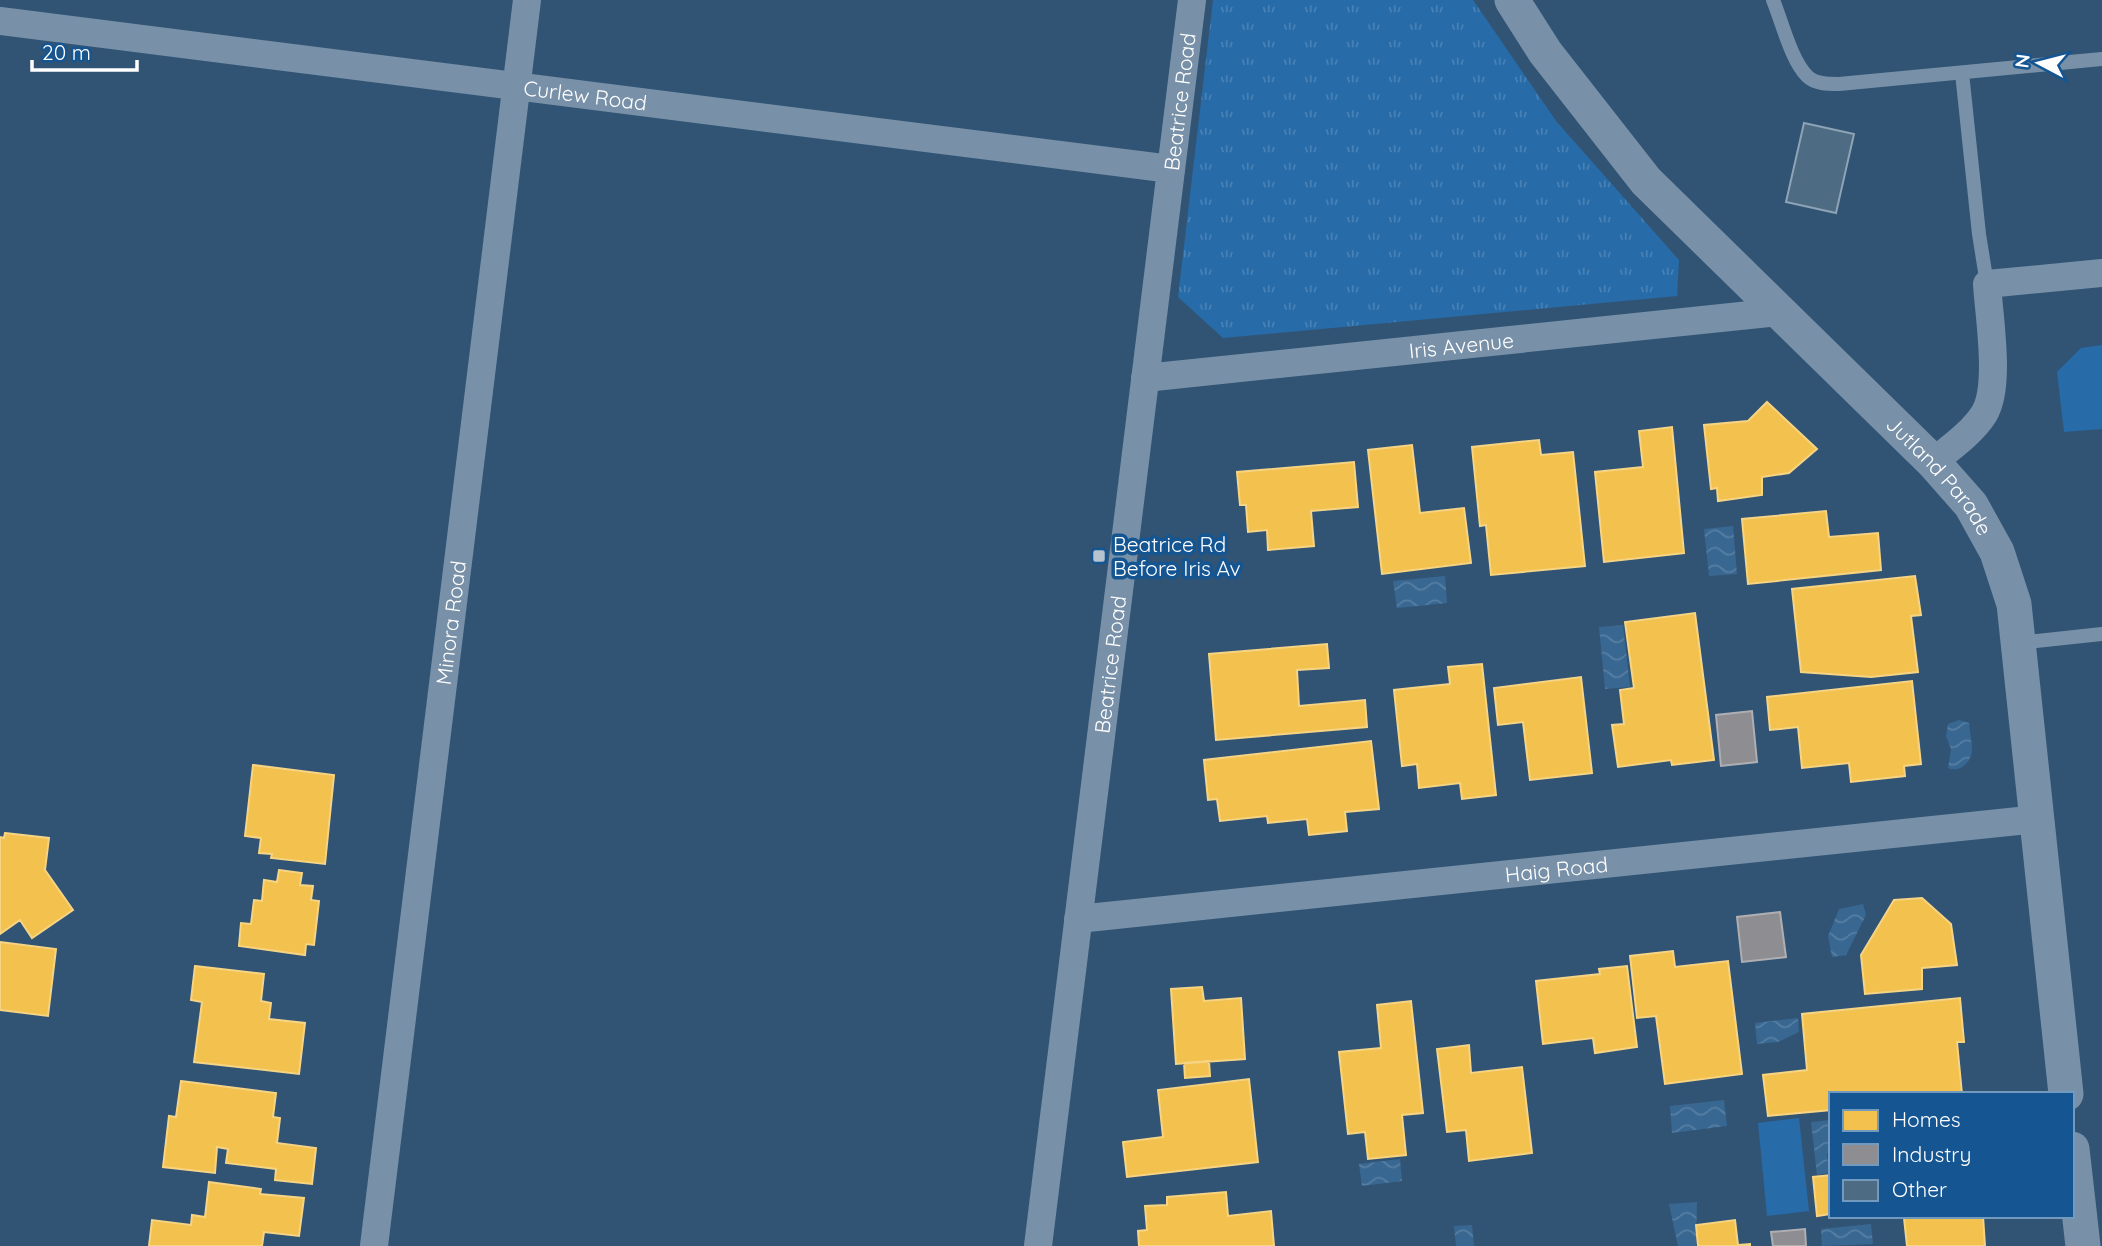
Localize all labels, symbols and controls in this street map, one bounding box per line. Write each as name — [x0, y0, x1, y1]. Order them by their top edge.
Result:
scale bar — [32, 28, 136, 72]
north arrow — [2004, 28, 2074, 98]
street label: Beatrice Road — [1158, 31, 1201, 172]
text: 20 m — [42, 39, 91, 65]
text: N — [2009, 53, 2035, 69]
street label: Curlew Road — [522, 74, 648, 116]
street label: Iris Avenue — [1408, 327, 1515, 363]
street label: Jutland Parade — [1881, 411, 1998, 540]
place label: Beatrice Rd Before Iris Av — [1113, 531, 1241, 581]
marker: Beatrice Rd Before Iris Av — [1091, 548, 1107, 564]
street label: Minora Road — [430, 559, 471, 686]
street label: Beatrice Road — [1088, 594, 1131, 735]
street label: Haig Road — [1504, 851, 1609, 887]
legend — [1829, 1092, 2074, 1218]
text: Homes — [1892, 1106, 1961, 1132]
text: Industry — [1892, 1141, 1971, 1167]
text: Other — [1892, 1176, 1947, 1202]

